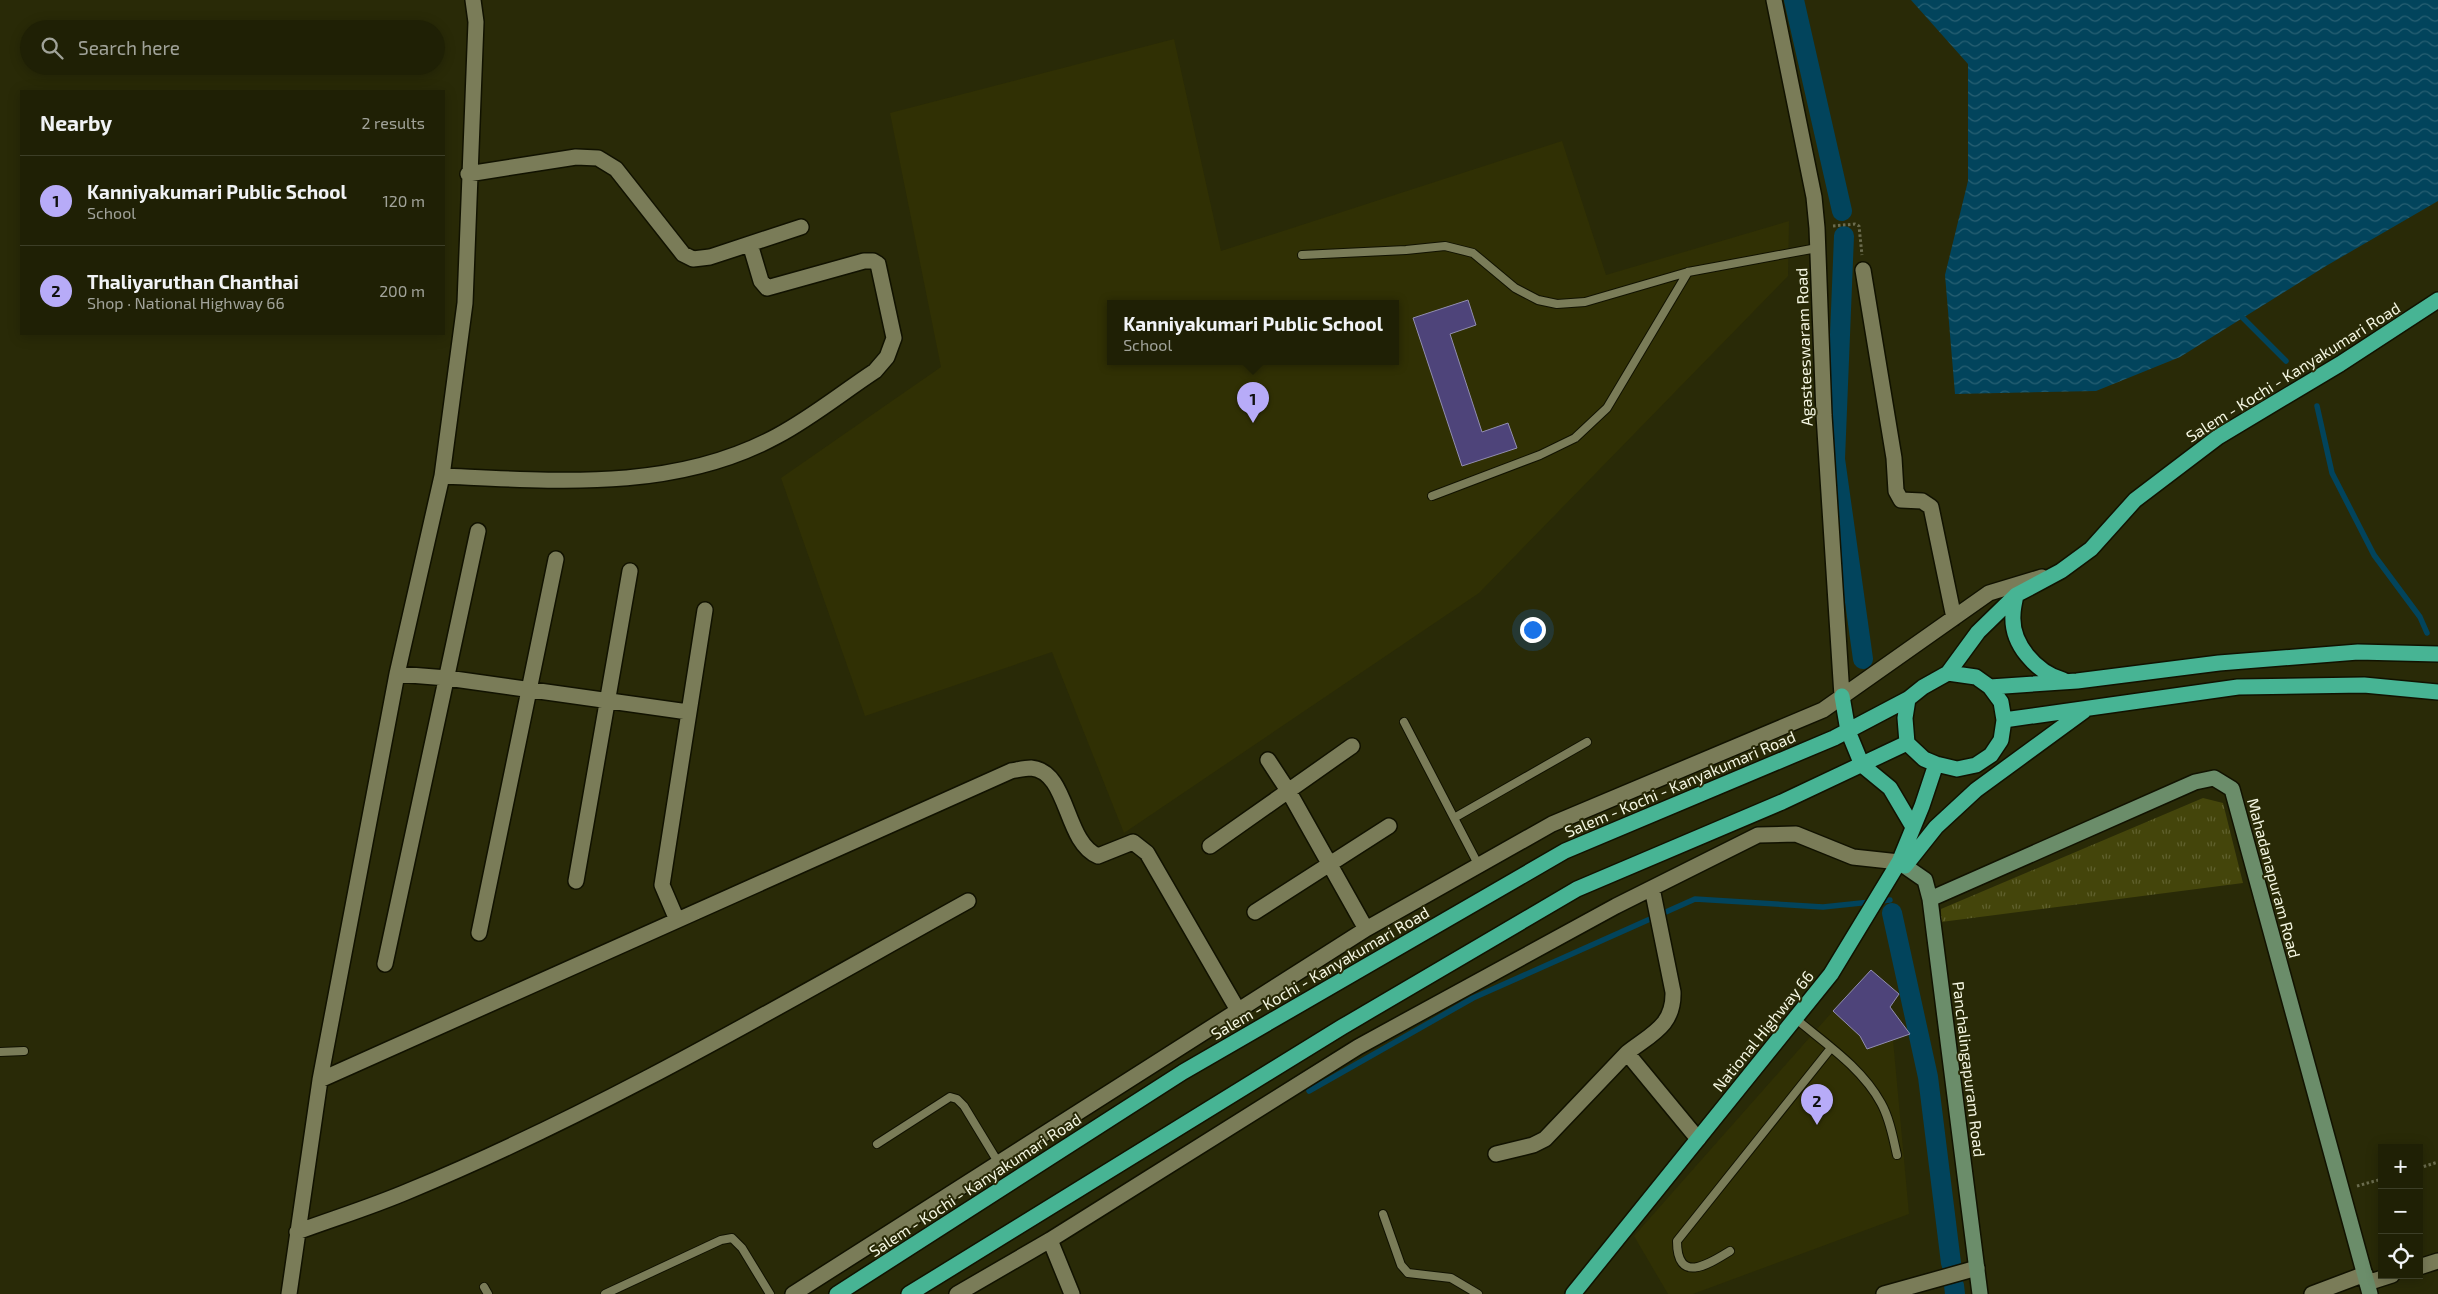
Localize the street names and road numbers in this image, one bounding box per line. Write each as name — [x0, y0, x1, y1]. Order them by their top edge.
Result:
street label: Agasteeswaram Road — [1791, 267, 1816, 427]
street label: Salem - Kochi - Kanyakumari Road — [2182, 298, 2403, 446]
street label: Salem - Kochi - Kanyakumari Road — [1562, 726, 1798, 841]
street label: Mahadanapuram Road — [2244, 796, 2305, 960]
street label: Salem - Kochi - Kanyakumari Road — [1207, 902, 1432, 1043]
street label: National Highway 66 — [1708, 966, 1817, 1095]
street label: Panchalingapuram Road — [1949, 980, 1990, 1158]
street label: Salem - Kochi - Kanyakumari Road — [865, 1109, 1084, 1260]

